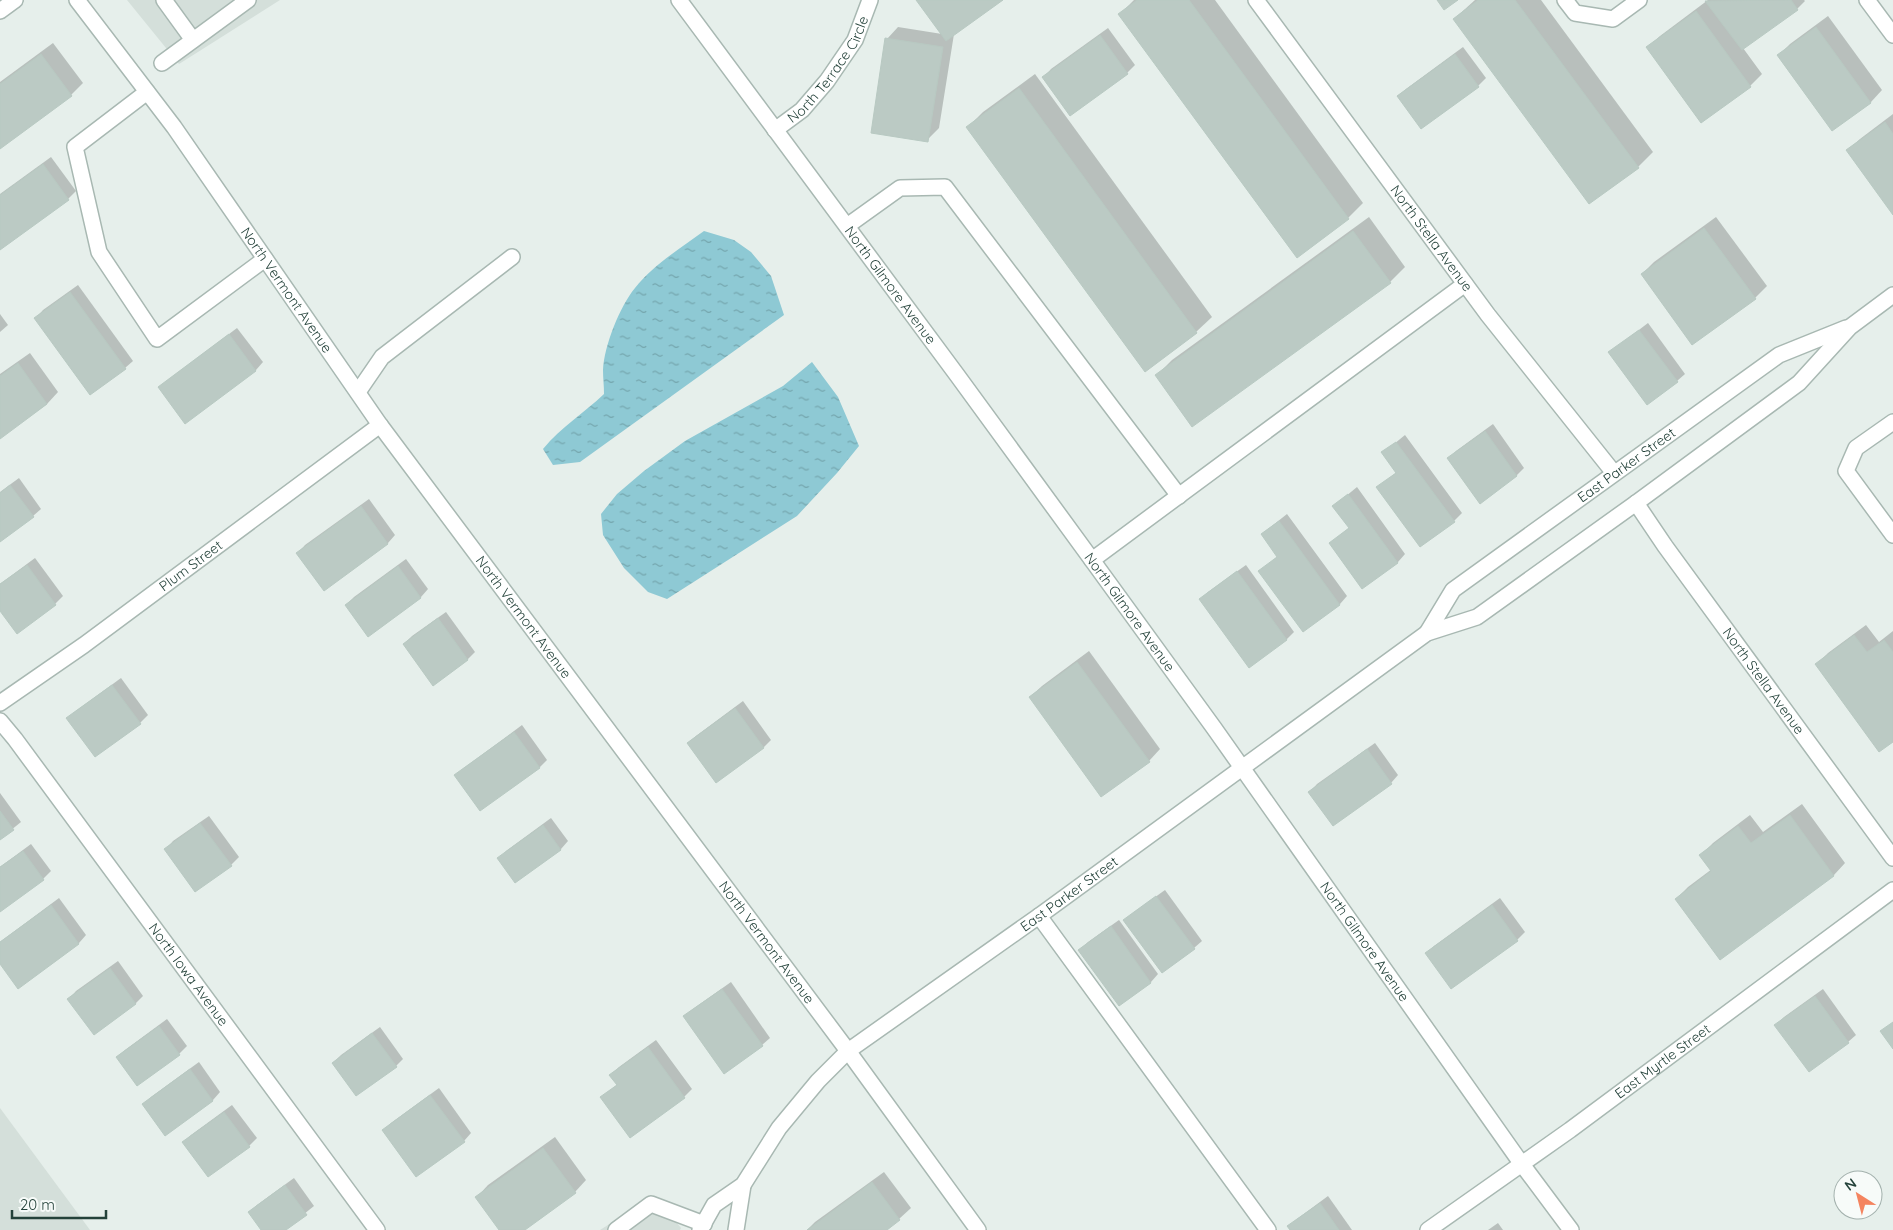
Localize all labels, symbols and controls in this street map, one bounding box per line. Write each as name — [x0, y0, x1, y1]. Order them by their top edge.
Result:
street label: North Terrace Circle — [784, 13, 872, 127]
street label: North Stella Avenue — [1386, 182, 1477, 295]
street label: North Gilmore Avenue — [841, 223, 940, 348]
street label: North Vermont Avenue — [237, 224, 336, 356]
street label: East Parker Street — [1574, 424, 1679, 506]
street label: Plum Street — [155, 536, 226, 595]
street label: North Gilmore Avenue — [1081, 549, 1179, 675]
street label: North Vermont Avenue — [472, 552, 575, 682]
street label: North Stella Avenue — [1719, 624, 1809, 738]
street label: East Parker Street — [1017, 852, 1122, 935]
street label: North Vermont Avenue — [715, 877, 819, 1007]
street label: North Gilmore Avenue — [1316, 878, 1413, 1005]
street label: North Iowa Avenue — [145, 919, 233, 1030]
street label: East Myrtle Street — [1611, 1020, 1714, 1103]
north arrow — [1833, 1170, 1883, 1220]
text: N — [1841, 1174, 1860, 1195]
scale bar — [12, 1188, 106, 1220]
text: 20 m — [20, 1195, 55, 1214]

